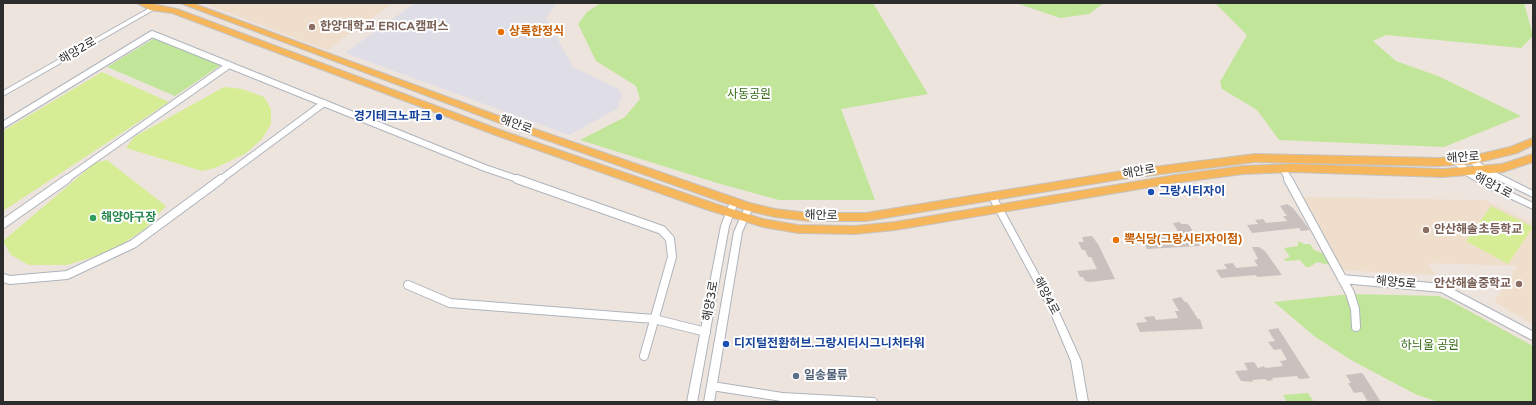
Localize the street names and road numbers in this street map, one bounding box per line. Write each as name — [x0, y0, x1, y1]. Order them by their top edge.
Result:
street label: 해양2로 — [57, 35, 99, 67]
street label: 해안로 — [498, 113, 534, 137]
street label: 해안로 — [1446, 150, 1480, 166]
street label: 해안로 — [1121, 162, 1157, 182]
street label: 해양1로 — [1472, 170, 1514, 202]
street label: 해안로 — [804, 209, 838, 223]
street label: 해양5로 — [1375, 274, 1417, 292]
street label: 해양4로 — [1030, 275, 1062, 317]
street label: 해양3로 — [700, 280, 722, 322]

